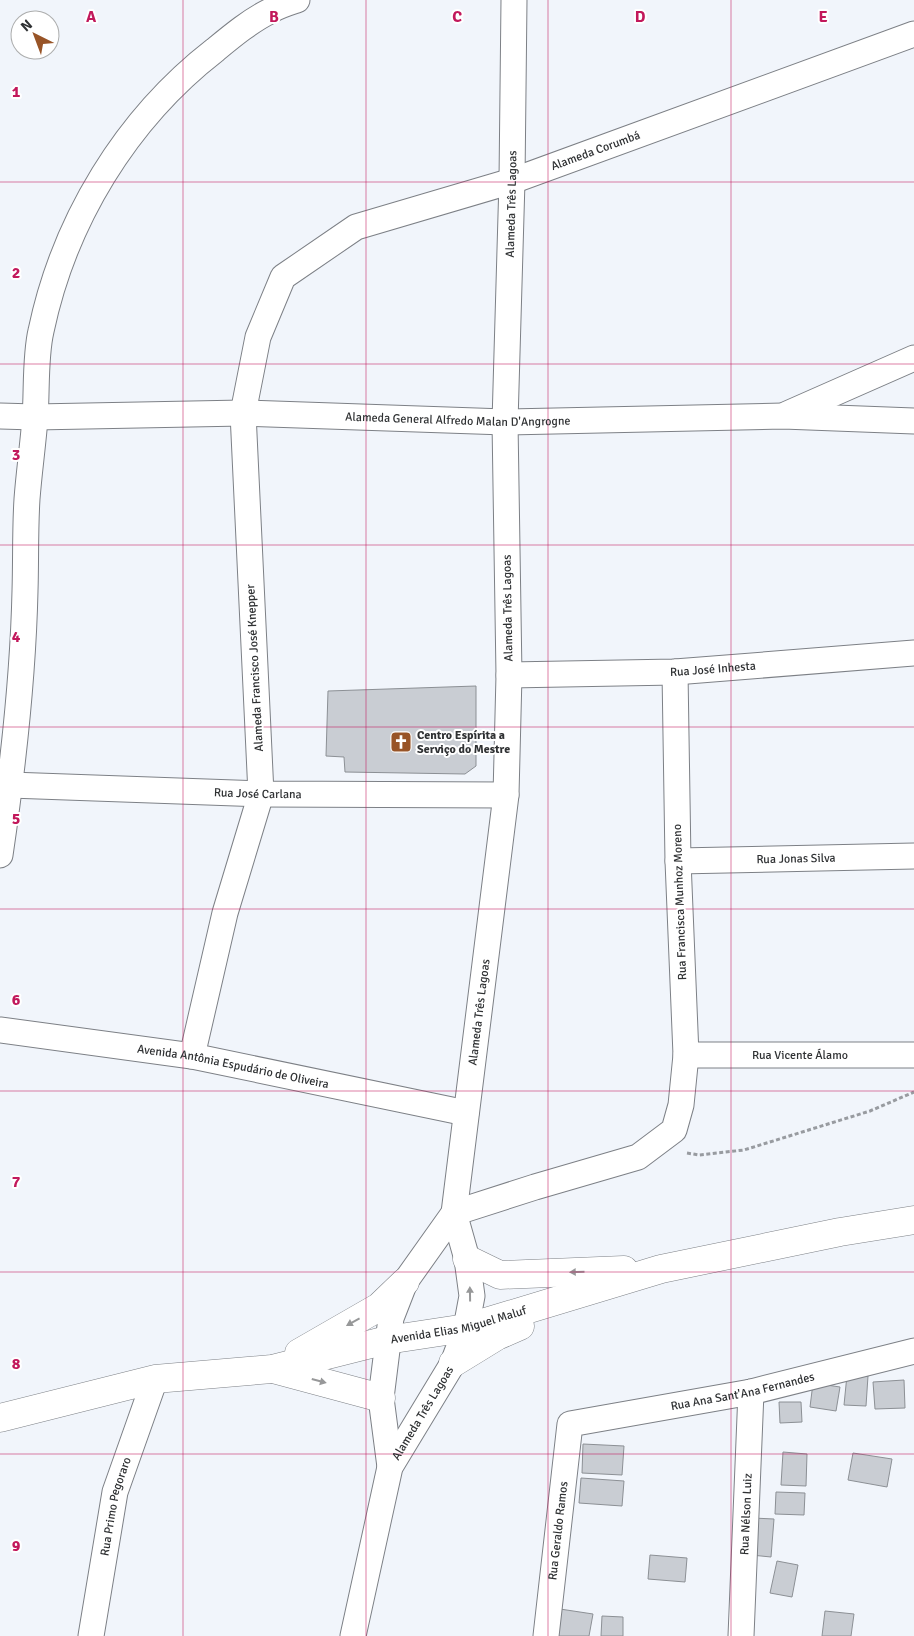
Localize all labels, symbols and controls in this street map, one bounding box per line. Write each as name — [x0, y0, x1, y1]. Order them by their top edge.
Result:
text: A — [86, 7, 97, 27]
text: B — [269, 7, 279, 27]
text: C — [452, 7, 462, 27]
text: D — [635, 7, 646, 27]
text: E — [818, 7, 828, 27]
north arrow — [10, 10, 60, 60]
text: N — [17, 16, 36, 35]
text: 1 — [12, 82, 21, 102]
street label: Alameda Corumbá — [549, 127, 642, 174]
street label: Alameda Três Lagoas — [502, 150, 520, 258]
text: 2 — [12, 263, 20, 283]
street label: Alameda General Alfredo Malan D'Angrogne — [345, 409, 571, 430]
text: 3 — [12, 445, 20, 465]
street label: Alameda Três Lagoas — [500, 554, 516, 662]
street label: Alameda Francisco José Knepper — [243, 583, 267, 752]
text: 4 — [12, 627, 21, 647]
street label: Rua José Inhesta — [670, 658, 756, 680]
place label: Centro Espírita a Serviço do Mestre — [417, 728, 510, 757]
church icon: Centro Espírita a Serviço do Mestre — [389, 730, 413, 754]
street label: Rua José Carlana — [214, 785, 302, 802]
text: 5 — [12, 809, 20, 829]
street label: Rua Francisca Munhoz Moreno — [670, 824, 690, 980]
street label: Rua Jonas Silva — [756, 850, 836, 867]
street label: Alameda Três Lagoas — [465, 958, 493, 1066]
text: 6 — [12, 990, 21, 1010]
street label: Avenida Antônia Espudário de Oliveira — [136, 1041, 330, 1092]
street label: Rua Vicente Álamo — [752, 1048, 848, 1063]
text: 7 — [12, 1172, 21, 1192]
one-way arrow — [569, 1268, 585, 1276]
one-way arrow — [466, 1286, 474, 1302]
street label: Avenida Elias Miguel Maluf — [390, 1302, 529, 1347]
one-way arrow — [347, 1317, 360, 1326]
text: 8 — [12, 1354, 21, 1374]
street label: Alameda Três Lagoas — [388, 1363, 457, 1463]
street label: Rua Ana Sant'Ana Fernandes — [669, 1369, 816, 1414]
one-way arrow — [312, 1378, 327, 1386]
street label: Rua Primo Pegoraro — [97, 1455, 134, 1557]
street label: Rua Nélson Luiz — [737, 1473, 755, 1555]
street label: Rua Geraldo Ramos — [545, 1480, 571, 1581]
text: 9 — [12, 1536, 21, 1556]

